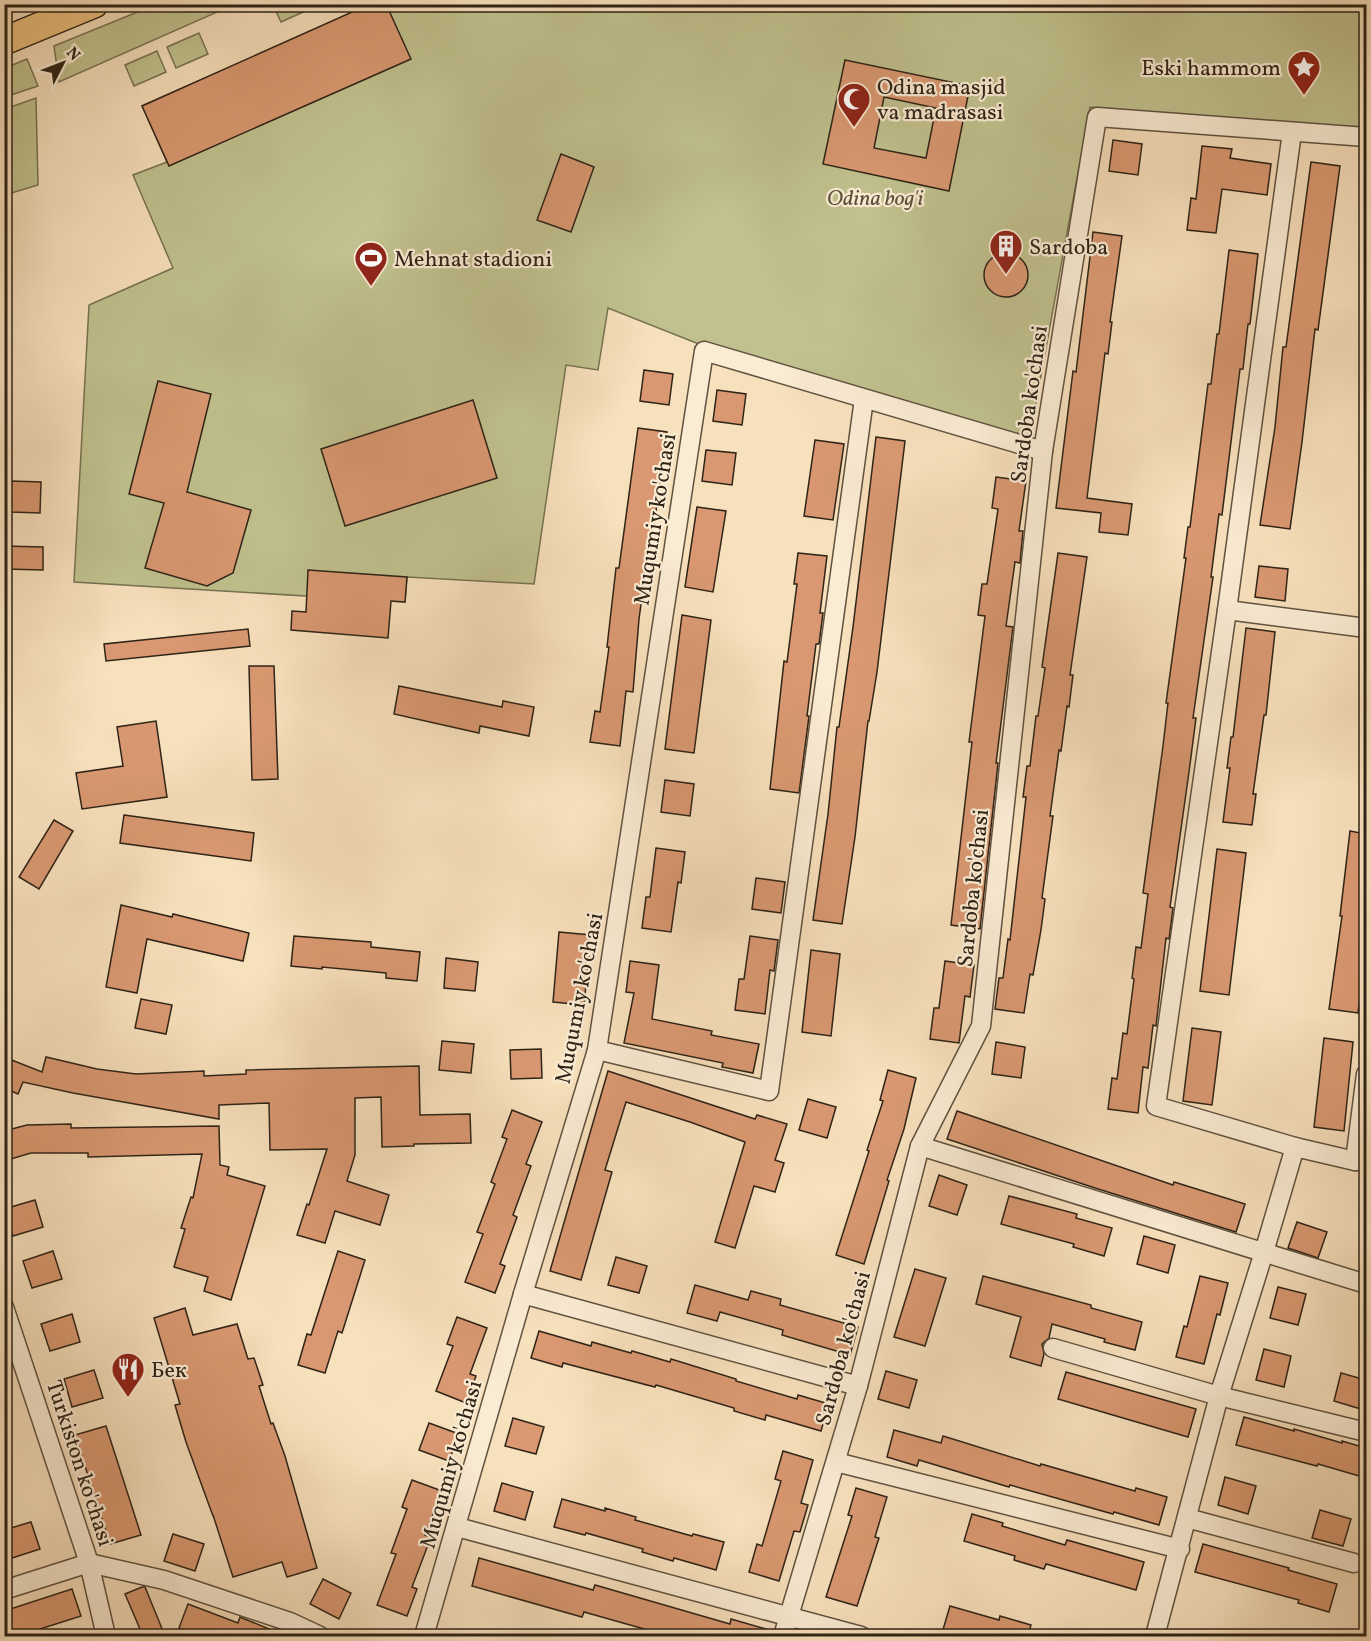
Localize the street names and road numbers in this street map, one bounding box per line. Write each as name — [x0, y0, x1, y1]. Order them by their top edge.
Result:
street label: Sardoba ko'chasi — [1004, 324, 1057, 485]
street label: Muqumiy ko'chasi — [628, 431, 685, 608]
street label: Sardoba ko'chasi — [951, 808, 998, 969]
street label: Muqumiy ko'chasi — [549, 910, 612, 1087]
street label: Sardoba ko'chasi — [809, 1268, 880, 1429]
street label: Turkiston ko'chasi — [37, 1377, 120, 1551]
street label: Muqumiy ko'chasi — [414, 1377, 491, 1552]

